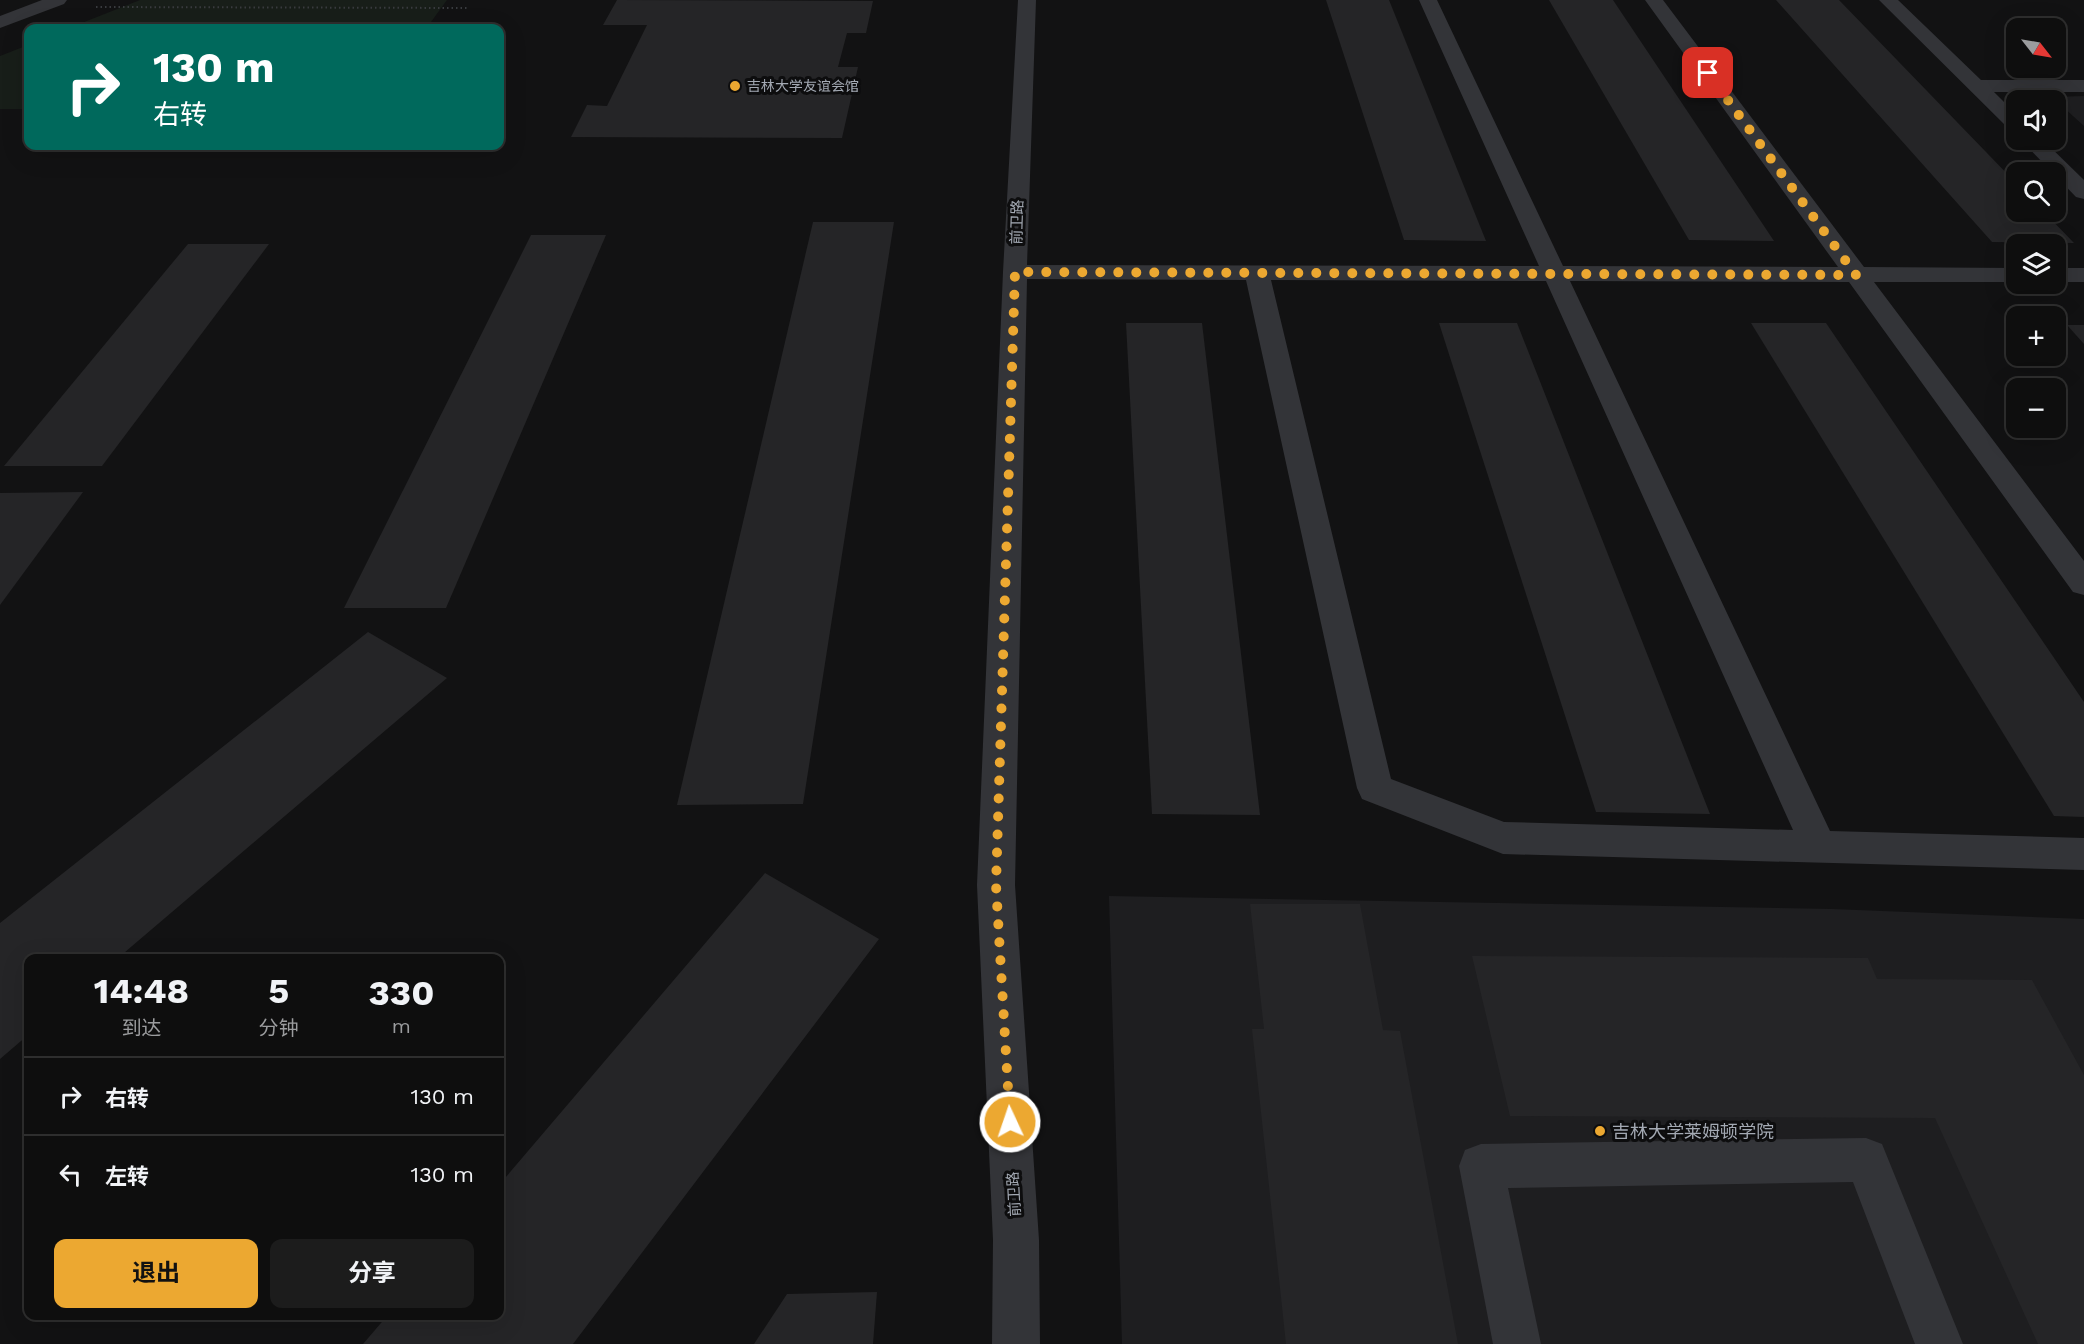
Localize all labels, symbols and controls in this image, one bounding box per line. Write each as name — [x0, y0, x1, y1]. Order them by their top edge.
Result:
north arrow — [2006, 18, 2066, 78]
map controls — [2006, 18, 2066, 438]
text: 130 m — [153, 43, 275, 92]
pin — [1682, 47, 1733, 98]
icon: right — [54, 48, 132, 126]
icon: arrive — [1691, 56, 1724, 89]
place label: 吉林大学友谊会馆 — [747, 78, 859, 94]
marker: 吉林大学友谊会馆 — [728, 79, 742, 93]
button: sound — [2006, 90, 2066, 150]
text: 右转 — [153, 99, 207, 131]
button: search — [2006, 162, 2066, 222]
street label: 前卫路 — [1007, 199, 1027, 245]
button: layers — [2006, 234, 2066, 294]
button: + — [2006, 306, 2066, 366]
button: − — [2006, 378, 2066, 438]
text: 14:48 — [94, 970, 189, 1012]
text: 5 — [268, 970, 289, 1012]
text: 330 — [368, 972, 434, 1014]
text: m — [392, 1014, 411, 1038]
text: 到达 — [121, 1016, 161, 1040]
text: 分钟 — [259, 1016, 299, 1040]
icon: right — [54, 1080, 87, 1113]
text: 130 m — [410, 1084, 474, 1109]
text: 右转 — [105, 1086, 149, 1111]
position arrow — [978, 1090, 1042, 1154]
place label: 吉林大学莱姆顿学院 — [1612, 1121, 1774, 1142]
marker: 吉林大学莱姆顿学院 — [1593, 1124, 1607, 1138]
icon: left — [54, 1158, 87, 1191]
text: 130 m — [410, 1162, 474, 1187]
text: 左转 — [105, 1164, 149, 1189]
street label: 前卫路 — [1004, 1171, 1024, 1217]
button: 退出 — [54, 1239, 258, 1308]
button: 分享 — [270, 1239, 474, 1308]

